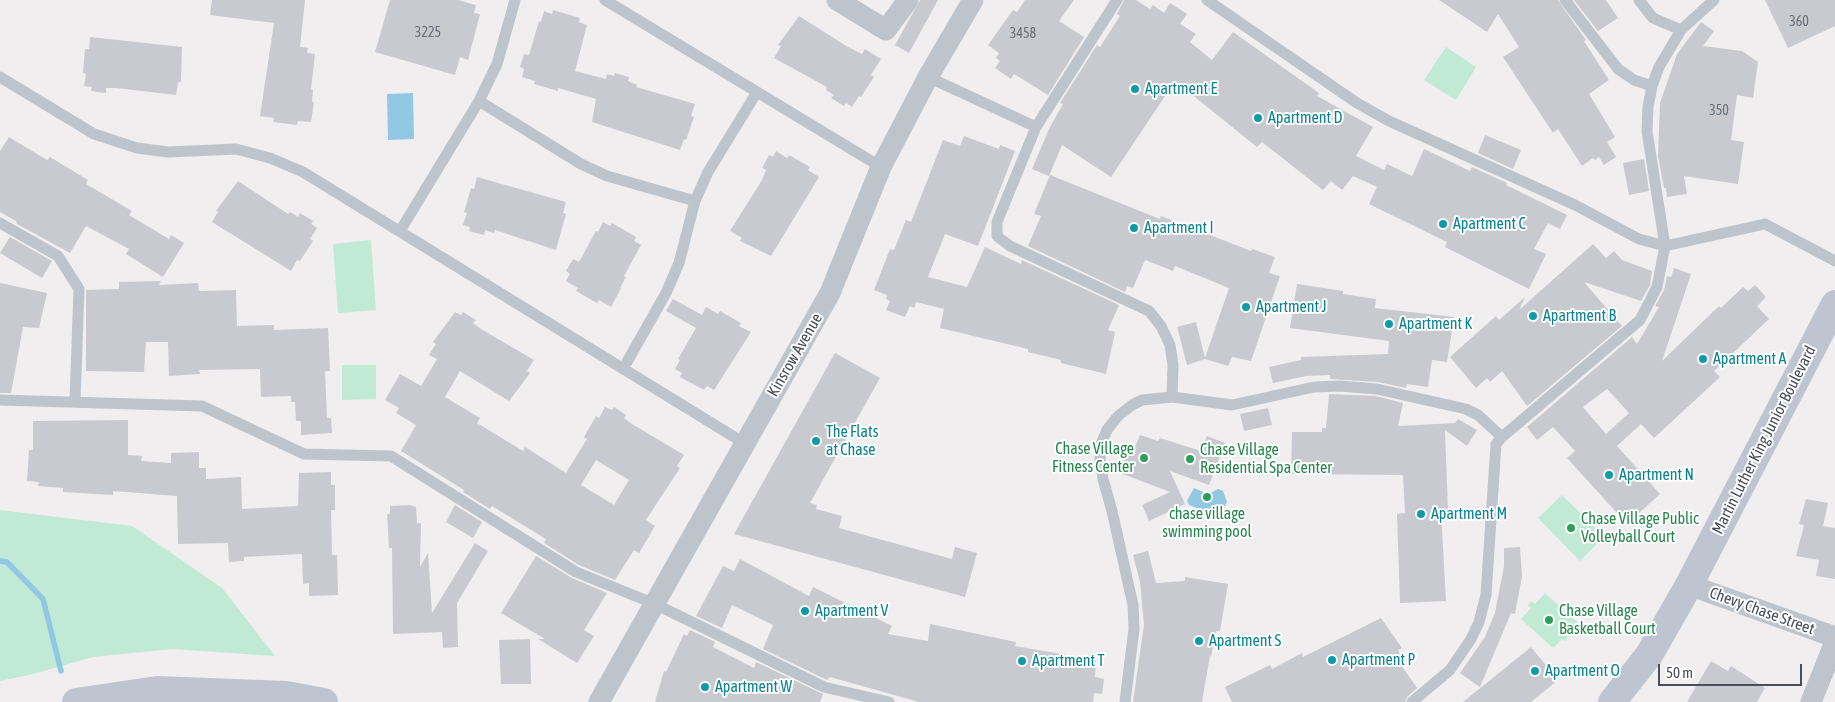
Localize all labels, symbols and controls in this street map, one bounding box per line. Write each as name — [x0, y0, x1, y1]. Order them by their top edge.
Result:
house number: 360 — [1789, 14, 1809, 30]
house number: 3225 — [415, 25, 441, 41]
house number: 3458 — [1010, 26, 1036, 42]
place label: Apartment E — [1145, 79, 1217, 99]
marker: Apartment E — [1129, 83, 1141, 95]
house number: 350 — [1709, 103, 1729, 119]
place label: Apartment D — [1268, 108, 1342, 128]
marker: Apartment D — [1252, 112, 1264, 124]
place label: Apartment C — [1453, 214, 1526, 234]
place label: Apartment I — [1144, 218, 1213, 238]
marker: Apartment C — [1437, 218, 1449, 230]
marker: Apartment I — [1128, 222, 1140, 234]
place label: Apartment J — [1256, 297, 1326, 317]
marker: Apartment J — [1240, 301, 1252, 313]
place label: Apartment B — [1543, 306, 1616, 326]
street label: Kinsrow Avenue — [763, 310, 827, 400]
marker: Apartment B — [1527, 310, 1539, 322]
place label: Apartment K — [1399, 314, 1472, 334]
marker: Apartment K — [1383, 318, 1395, 330]
street label: Martin Luther King Junior Boulevard — [1708, 343, 1820, 537]
place label: Apartment A — [1713, 349, 1786, 369]
marker: Apartment A — [1697, 353, 1709, 365]
place label: The Flats at Chase — [826, 422, 878, 460]
marker: The Flats at Chase — [810, 435, 822, 447]
place label: Chase Village Fitness Center — [1052, 439, 1134, 477]
place label: Chase Village Residential Spa Center — [1200, 440, 1332, 478]
marker: Chase Village Fitness Center — [1138, 452, 1150, 464]
marker: Chase Village Residential Spa Center — [1184, 453, 1196, 465]
place label: Apartment N — [1619, 465, 1694, 485]
marker: Apartment N — [1603, 469, 1615, 481]
marker: chase village swimming pool — [1201, 491, 1213, 503]
place label: chase village swimming pool — [1162, 504, 1252, 542]
place label: Apartment M — [1431, 504, 1507, 524]
marker: Apartment M — [1415, 508, 1427, 520]
place label: Chase Village Public Volleyball Court — [1581, 509, 1699, 547]
marker: Chase Village Public Volleyball Court — [1565, 522, 1577, 534]
street label: Chevy Chase Street — [1707, 583, 1817, 639]
place label: Apartment V — [815, 601, 888, 621]
place label: Chase Village Basketball Court — [1559, 601, 1656, 639]
marker: Apartment V — [799, 605, 811, 617]
marker: Chase Village Basketball Court — [1543, 614, 1555, 626]
place label: Apartment S — [1209, 631, 1281, 651]
marker: Apartment S — [1193, 635, 1205, 647]
place label: Apartment P — [1342, 650, 1415, 670]
place label: Apartment T — [1032, 651, 1104, 671]
marker: Apartment P — [1326, 654, 1338, 666]
scale bar — [1660, 654, 1804, 686]
marker: Apartment T — [1016, 655, 1028, 667]
place label: Apartment O — [1545, 661, 1620, 681]
text: 50 m — [1666, 664, 1693, 681]
marker: Apartment O — [1529, 665, 1541, 677]
place label: Apartment W — [715, 677, 792, 697]
marker: Apartment W — [699, 681, 711, 693]

